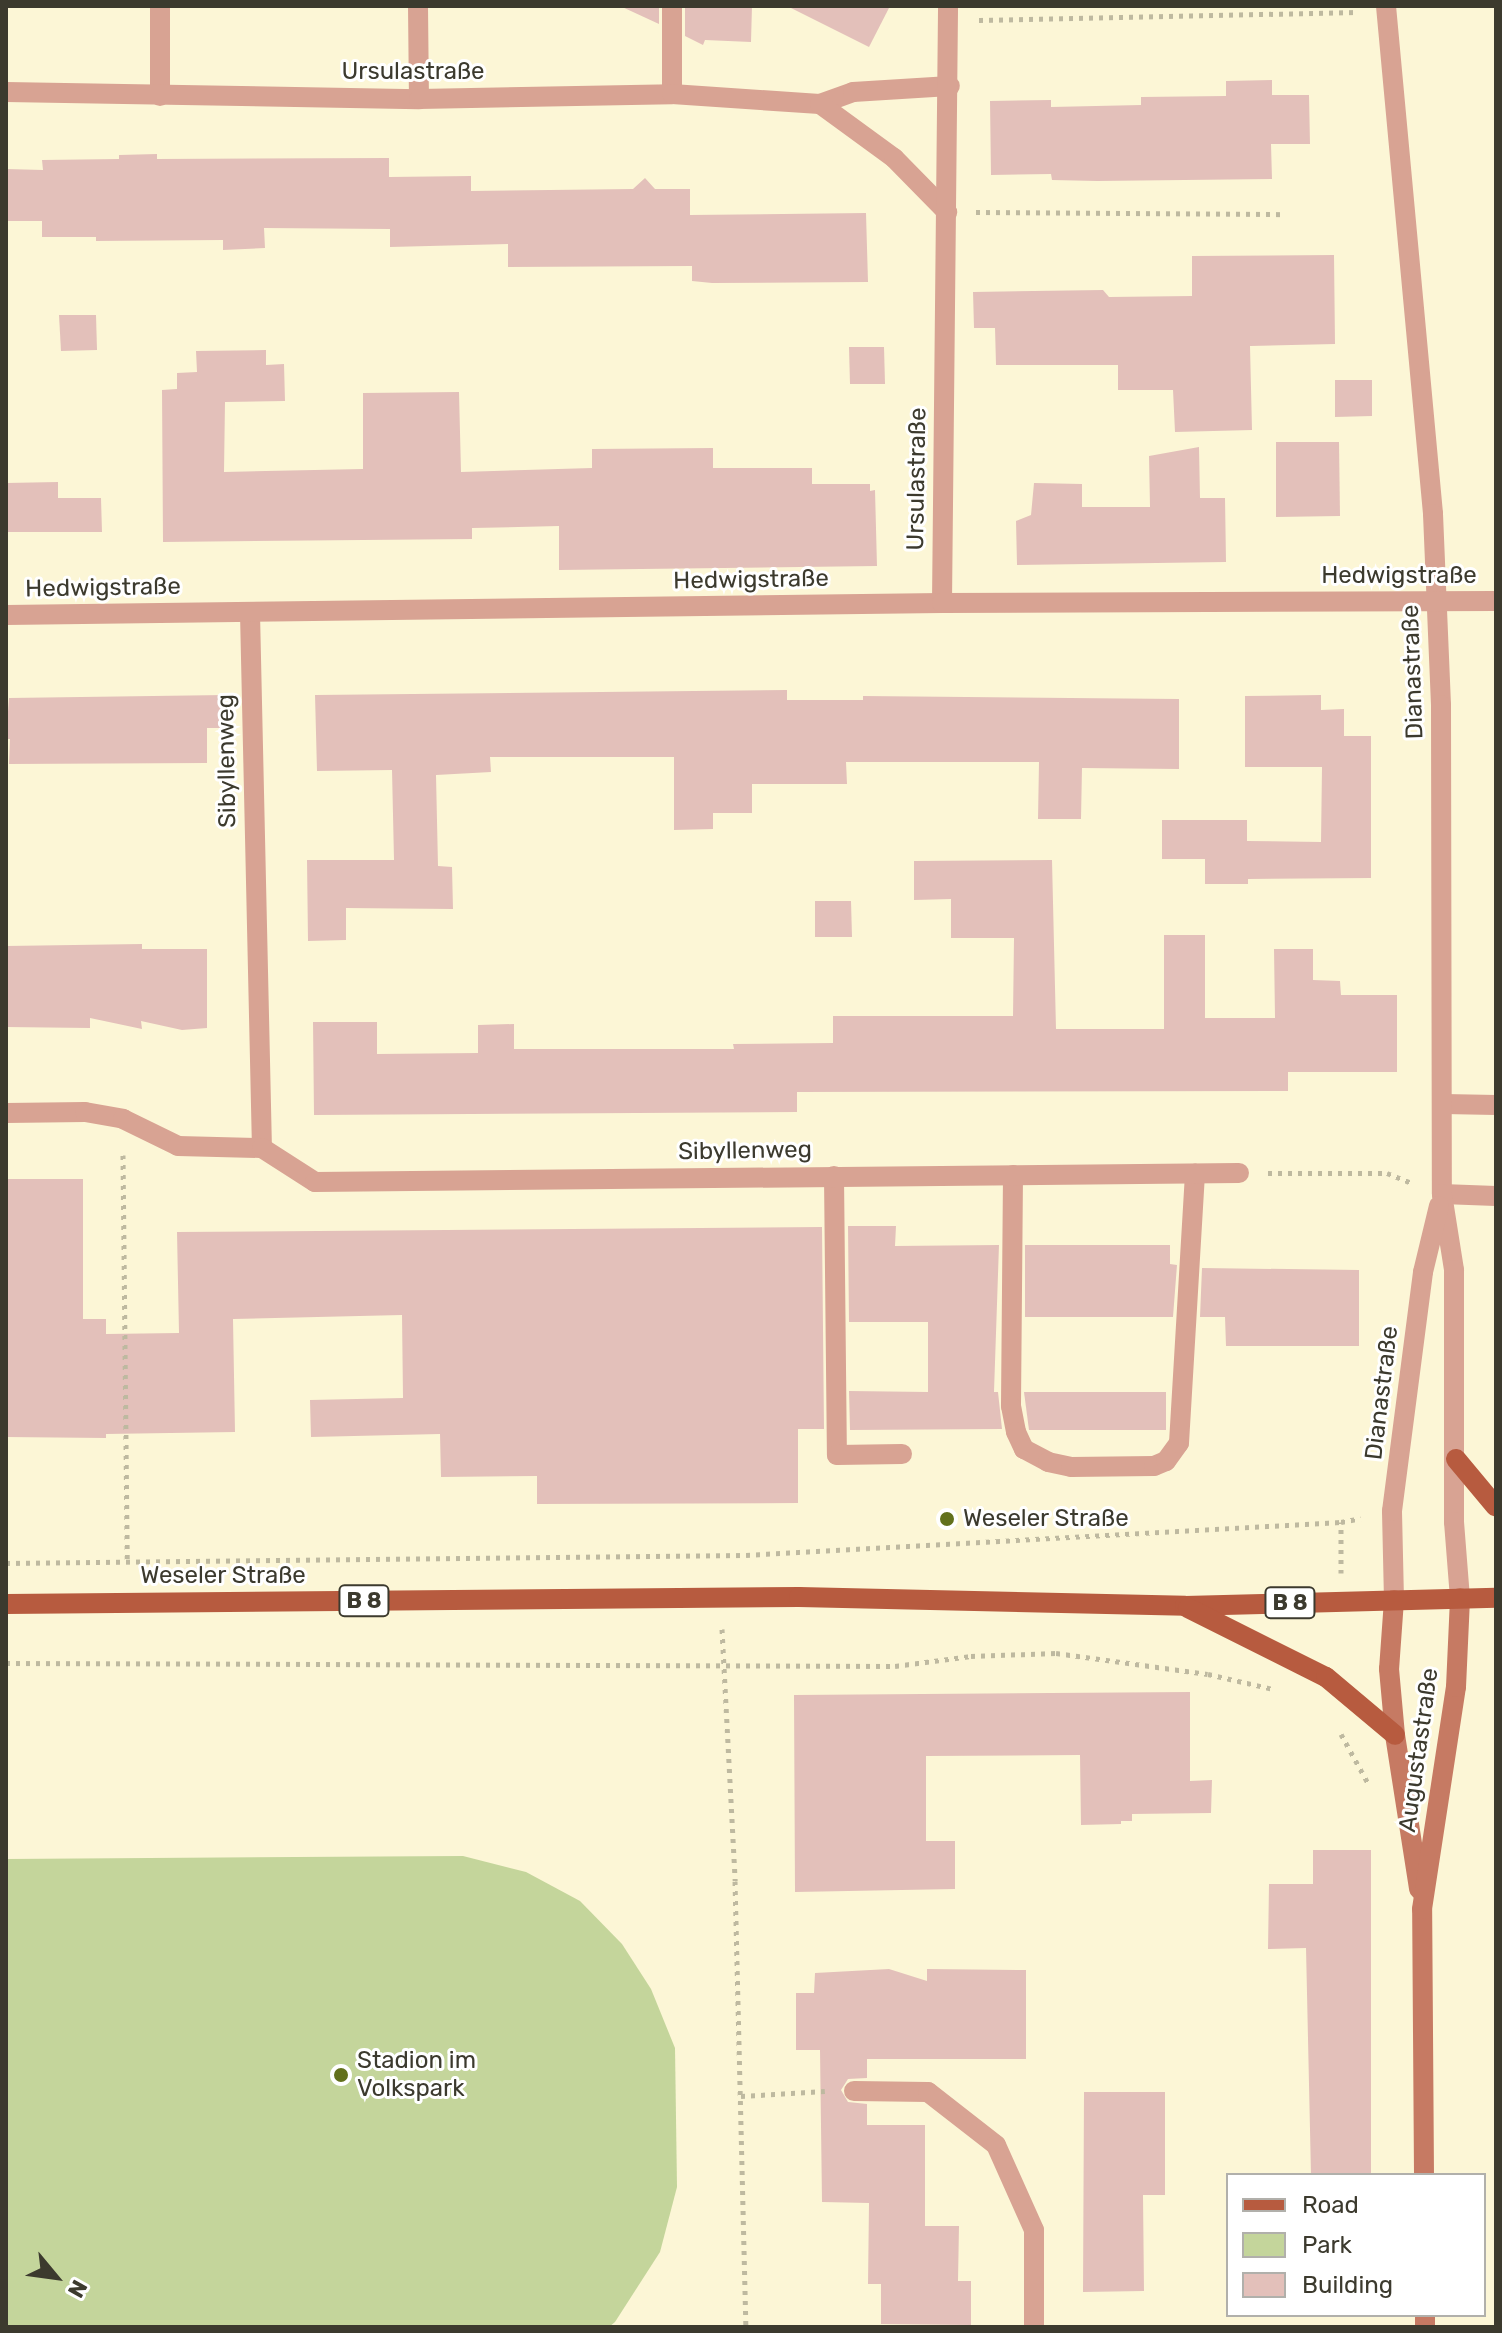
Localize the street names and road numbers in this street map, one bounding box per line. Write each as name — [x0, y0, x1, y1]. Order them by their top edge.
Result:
street label: Ursulastraße — [341, 58, 485, 86]
street label: Ursulastraße — [901, 407, 933, 551]
street label: Hedwigstraße — [1321, 562, 1477, 590]
street label: Hedwigstraße — [673, 564, 829, 596]
street label: Hedwigstraße — [25, 572, 181, 604]
street label: Dianastraße — [1396, 604, 1430, 740]
street label: Sibyllenweg — [211, 694, 243, 828]
street label: Sibyllenweg — [678, 1135, 812, 1167]
street label: Dianastraße — [1359, 1324, 1405, 1462]
street label: Weseler Straße — [140, 1562, 306, 1590]
road number: B 8 — [338, 1583, 390, 1619]
road number: B 8 — [1264, 1585, 1316, 1621]
street label: Augustastraße — [1393, 1666, 1445, 1834]

